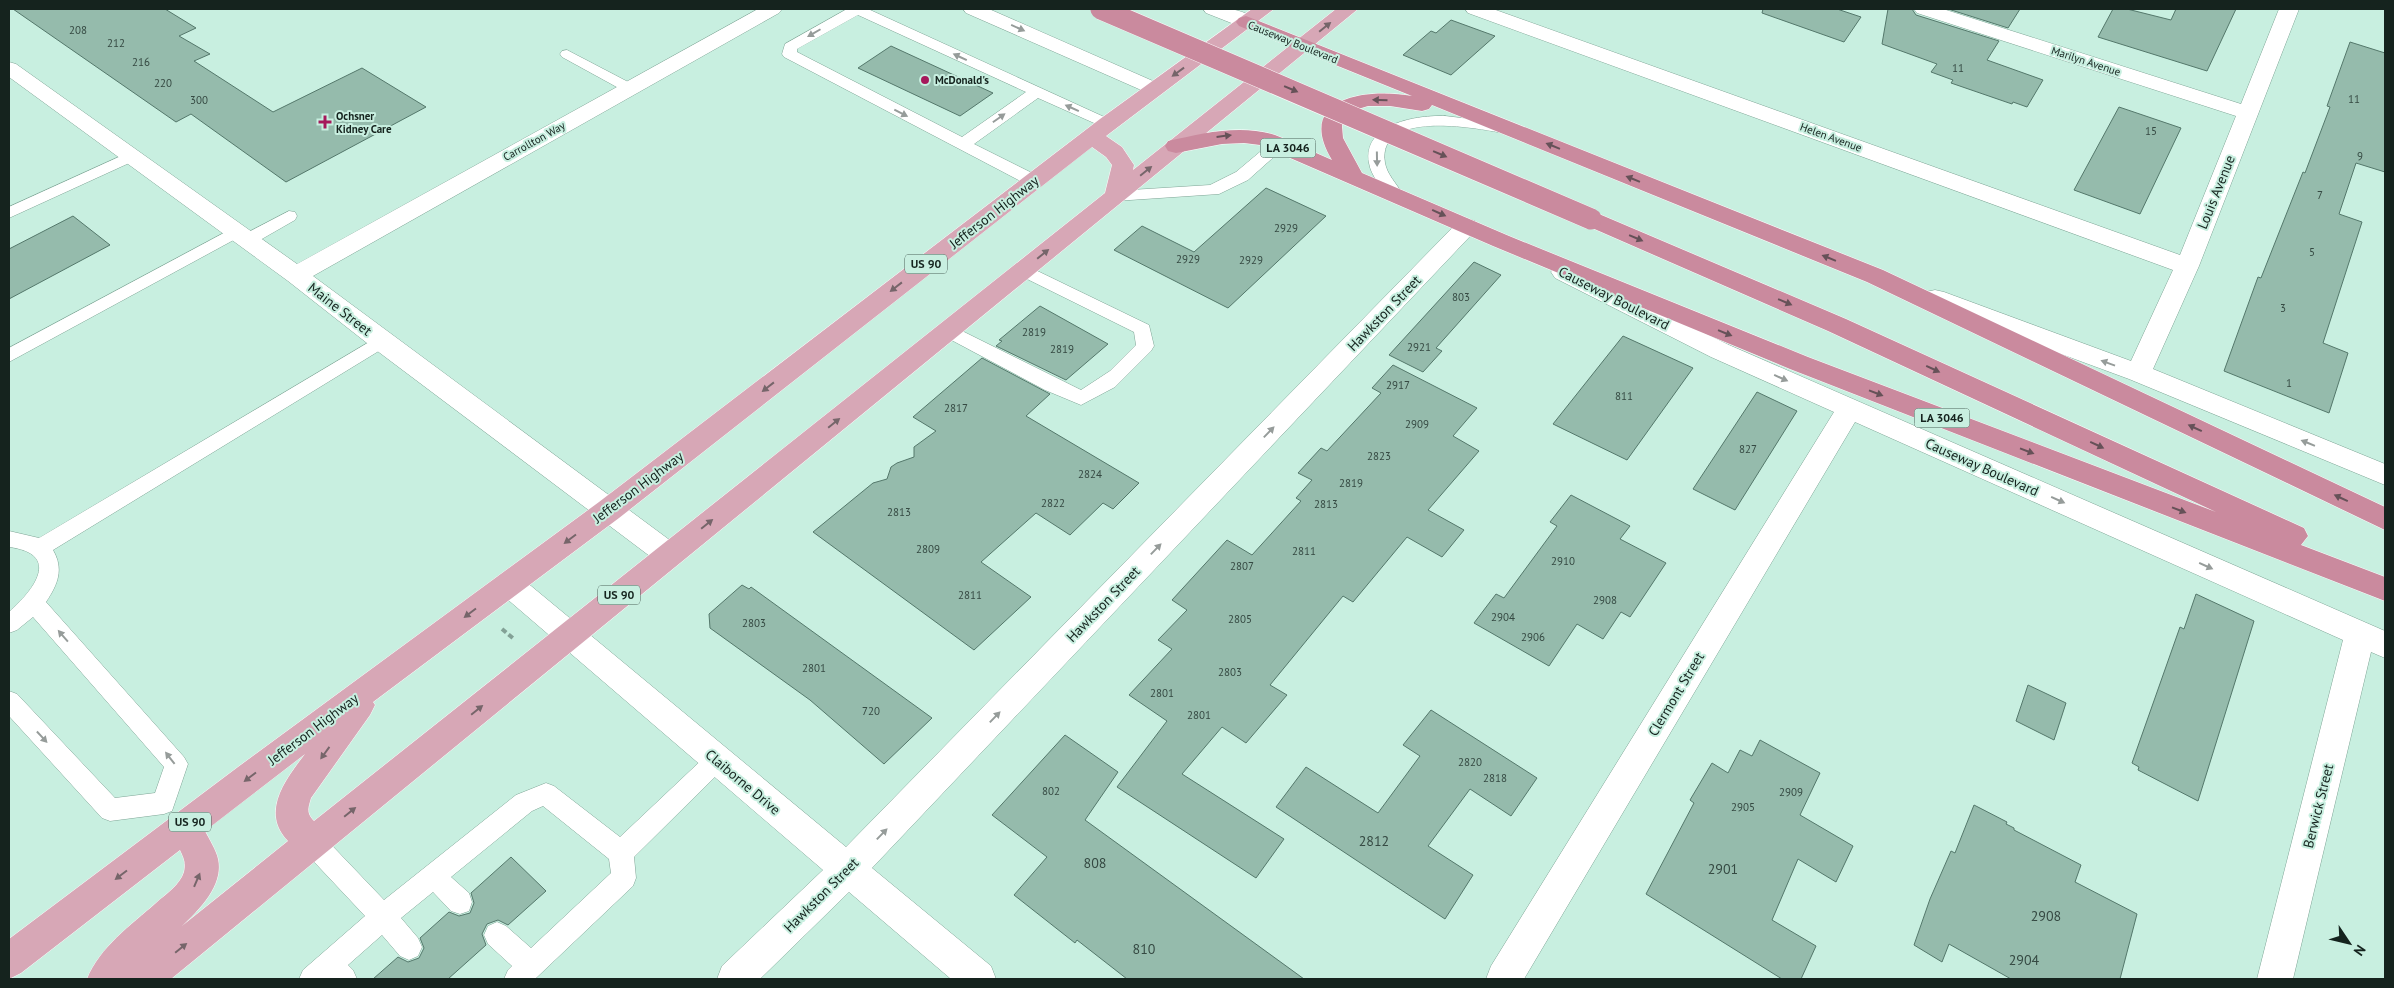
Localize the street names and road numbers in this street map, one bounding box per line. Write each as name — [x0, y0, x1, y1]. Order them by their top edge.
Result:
street label: Causeway Boulevard — [1246, 18, 1340, 67]
street label: Marilyn Avenue — [2050, 43, 2123, 79]
street label: Carrollton Way — [501, 118, 568, 164]
street label: Helen Avenue — [1798, 119, 1864, 155]
road number: LA 3046 — [1260, 138, 1316, 158]
street label: Louis Avenue — [2193, 152, 2239, 232]
street label: Jefferson Highway — [945, 171, 1043, 253]
road number: US 90 — [905, 254, 947, 274]
street label: Causeway Boulevard — [1555, 262, 1673, 334]
street label: Hawkston Street — [1343, 271, 1425, 355]
street label: Maine Street — [304, 278, 376, 340]
road number: LA 3046 — [1914, 408, 1970, 428]
street label: Causeway Boulevard — [1923, 434, 2041, 500]
street label: Jefferson Highway — [588, 447, 687, 528]
street label: Hawkston Street — [1062, 562, 1144, 646]
road number: US 90 — [598, 586, 640, 604]
street label: Clermont Street — [1644, 649, 1708, 739]
street label: Jefferson Highway — [263, 689, 362, 770]
street label: Claiborne Drive — [702, 745, 784, 819]
street label: Berwick Street — [2299, 762, 2337, 850]
road number: US 90 — [169, 812, 211, 832]
street label: Hawkston Street — [780, 854, 862, 936]

